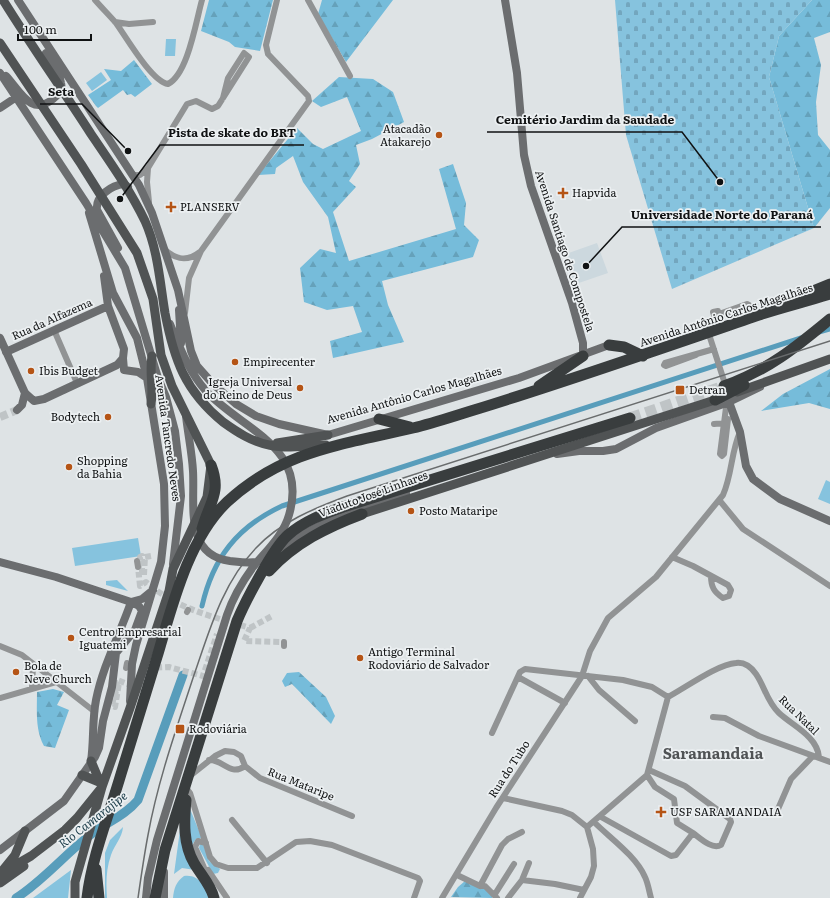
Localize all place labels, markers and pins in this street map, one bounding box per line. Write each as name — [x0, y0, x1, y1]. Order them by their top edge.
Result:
callout: Seta — [40, 80, 82, 104]
callout: Cemitério Jardim da Saudade — [487, 108, 682, 132]
place label: Atacadão Atakarejo — [380, 120, 431, 149]
callout: Pista de skate do BRT — [160, 121, 304, 145]
marker: Atacadão Atakarejo — [434, 130, 444, 140]
place label: Hapvida — [572, 184, 617, 200]
marker: Hapvida — [557, 187, 569, 199]
place label: PLANSERV — [180, 198, 240, 214]
marker: PLANSERV — [165, 201, 177, 213]
callout: Universidade Norte do Paraná — [622, 203, 821, 227]
place label: Empirecenter — [243, 353, 316, 369]
marker: Empirecenter — [230, 357, 240, 367]
place label: Ibis Budget — [39, 362, 98, 378]
marker: Ibis Budget — [26, 366, 36, 376]
place label: Igreja Universal do Reino de Deus — [203, 373, 292, 402]
place label: Detran — [689, 381, 725, 397]
marker: Igreja Universal do Reino de Deus — [295, 383, 305, 393]
marker: Detran — [674, 384, 686, 396]
place label: Bodytech — [51, 408, 100, 424]
marker: Bodytech — [103, 412, 113, 422]
place label: Shopping da Bahia — [77, 452, 129, 481]
marker: Shopping da Bahia — [64, 462, 74, 472]
place label: Posto Mataripe — [419, 502, 498, 518]
marker: Posto Mataripe — [406, 506, 416, 516]
place label: Centro Empresarial Iguatemi — [79, 623, 182, 652]
marker: Centro Empresarial Iguatemi — [66, 633, 76, 643]
place label: Antigo Terminal Rodoviário de Salvador — [368, 643, 490, 672]
marker: Antigo Terminal Rodoviário de Salvador — [355, 653, 365, 663]
place label: Bola de Neve Church — [24, 657, 92, 686]
marker: Bola de Neve Church — [11, 667, 21, 677]
place label: Rodoviária — [189, 720, 247, 736]
marker: Rodoviária — [174, 723, 186, 735]
place label: USF SARAMANDAIA — [670, 803, 782, 819]
marker: USF SARAMANDAIA — [655, 806, 667, 818]

